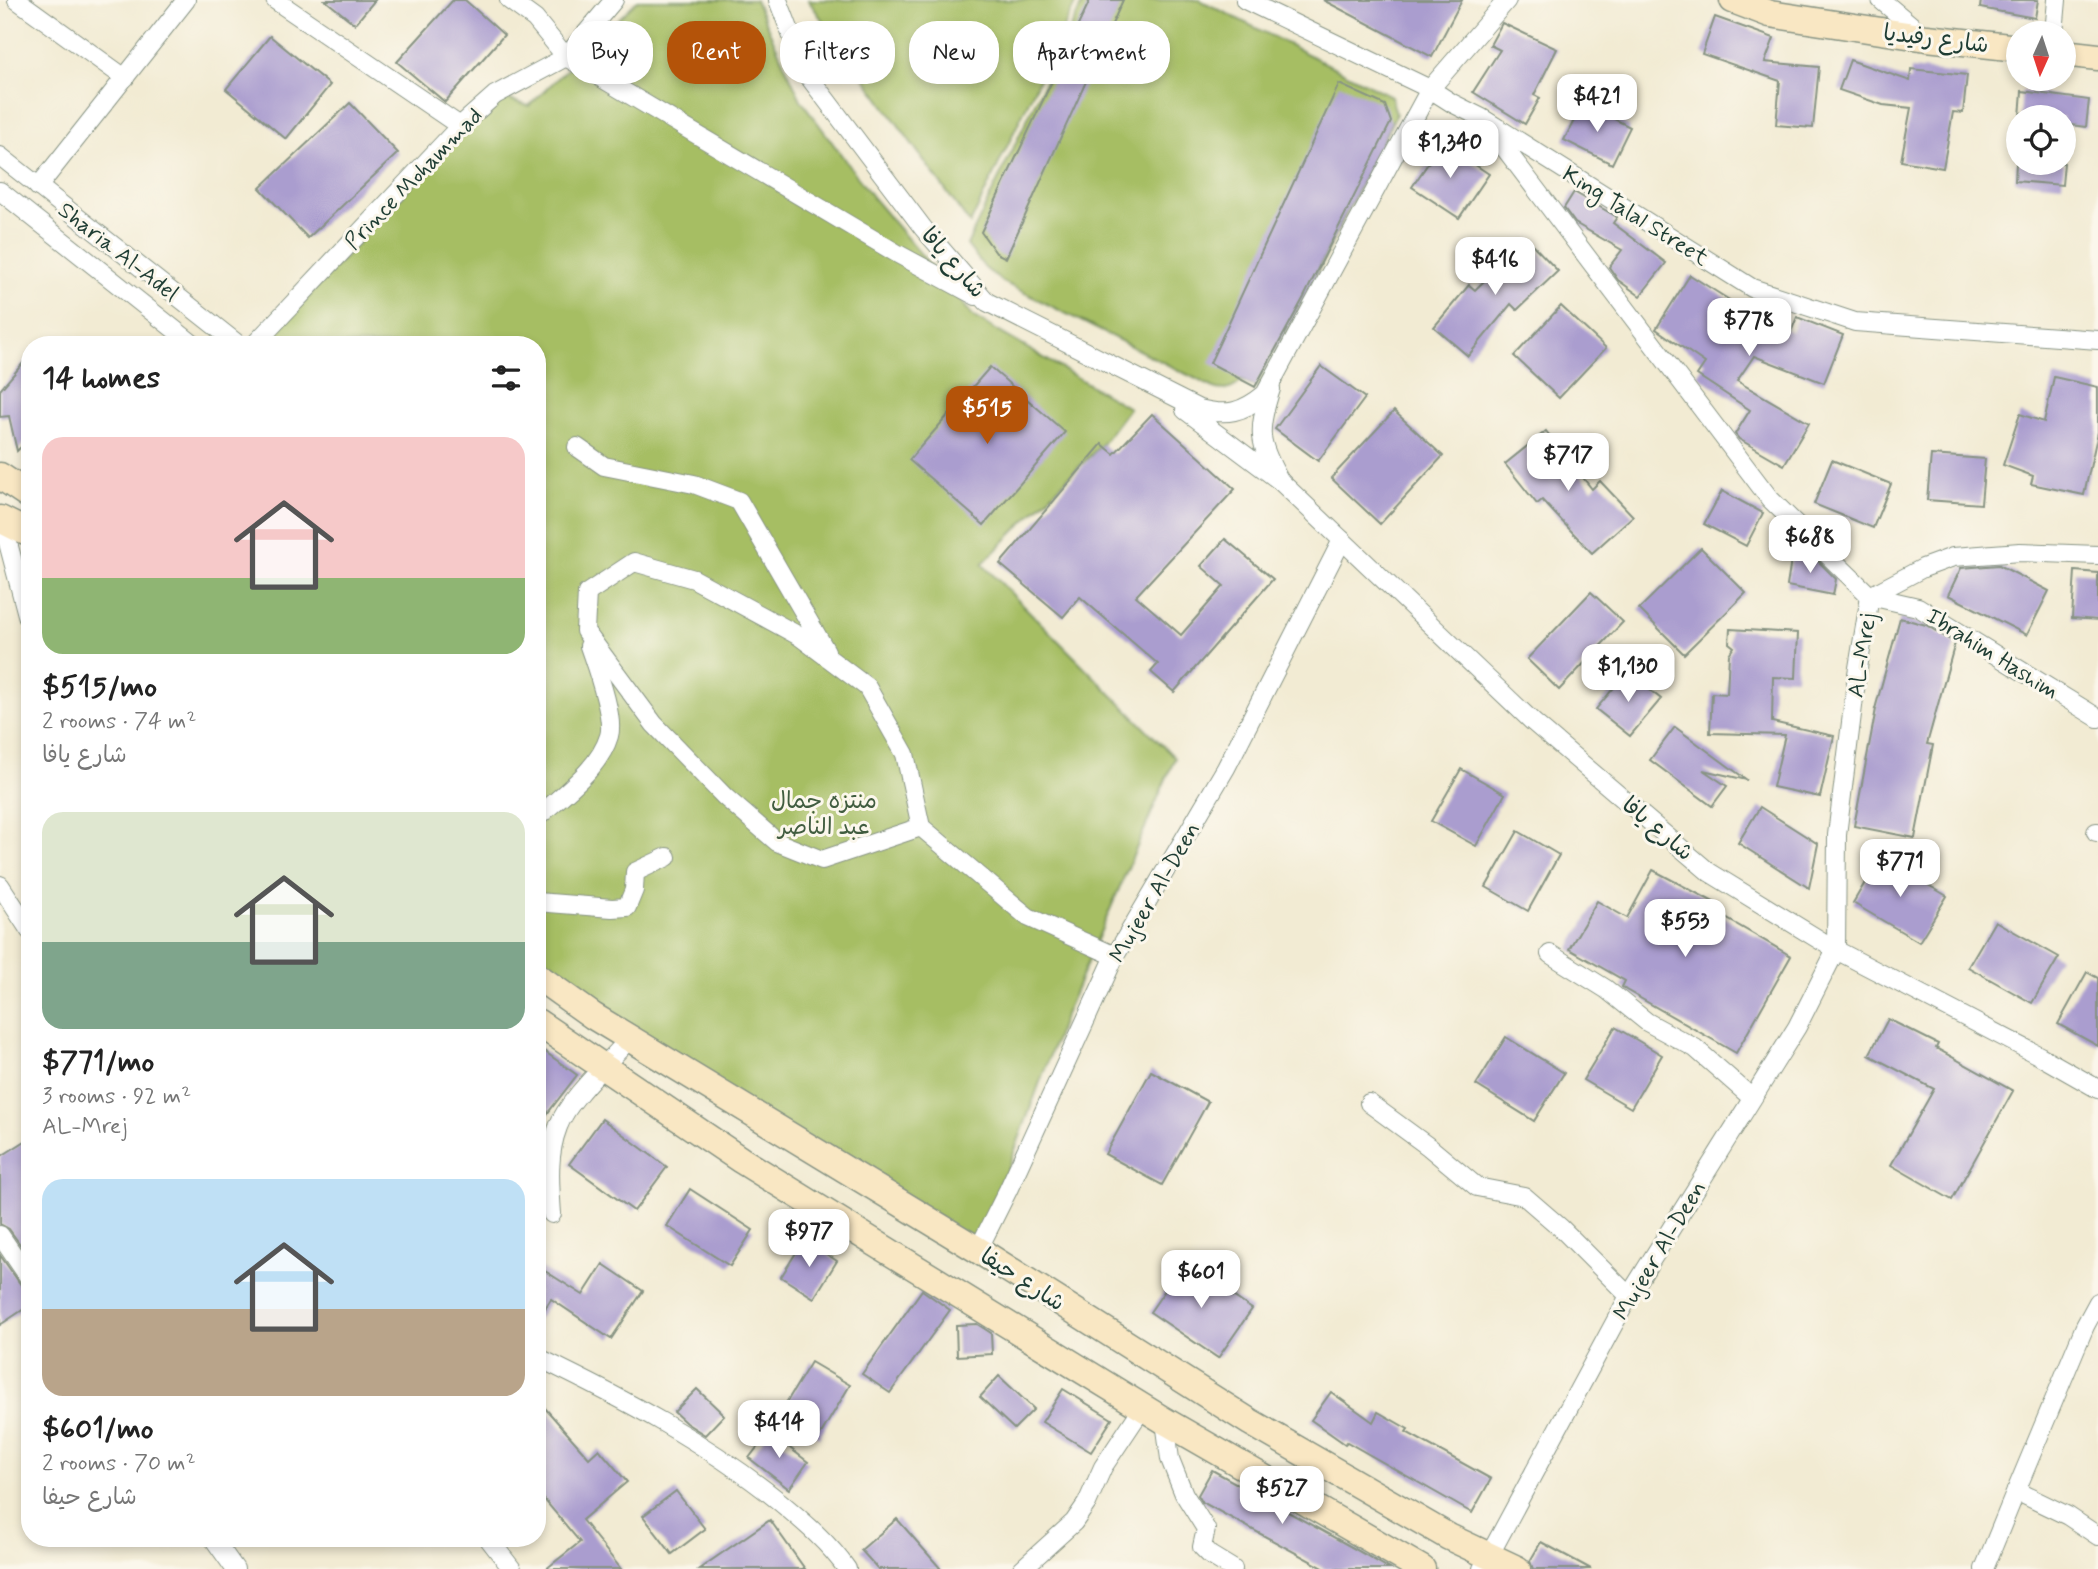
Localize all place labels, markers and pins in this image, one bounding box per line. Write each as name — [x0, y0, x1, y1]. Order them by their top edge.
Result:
pin: $421 — [1556, 74, 1638, 134]
pin: $1,340 — [1393, 120, 1507, 180]
pin: $416 — [1454, 238, 1536, 297]
pin: $778 — [1708, 298, 1790, 358]
pin: $515 — [946, 386, 1028, 446]
pin: $717 — [1527, 434, 1609, 493]
pin: $688 — [1769, 516, 1851, 575]
pin: $1,130 — [1571, 644, 1685, 704]
pin: $771 — [1859, 839, 1941, 899]
pin: $553 — [1644, 900, 1726, 959]
pin: $977 — [768, 1210, 850, 1269]
pin: $601 — [1160, 1250, 1242, 1310]
pin: $414 — [738, 1400, 820, 1460]
pin: $527 — [1241, 1466, 1323, 1526]

